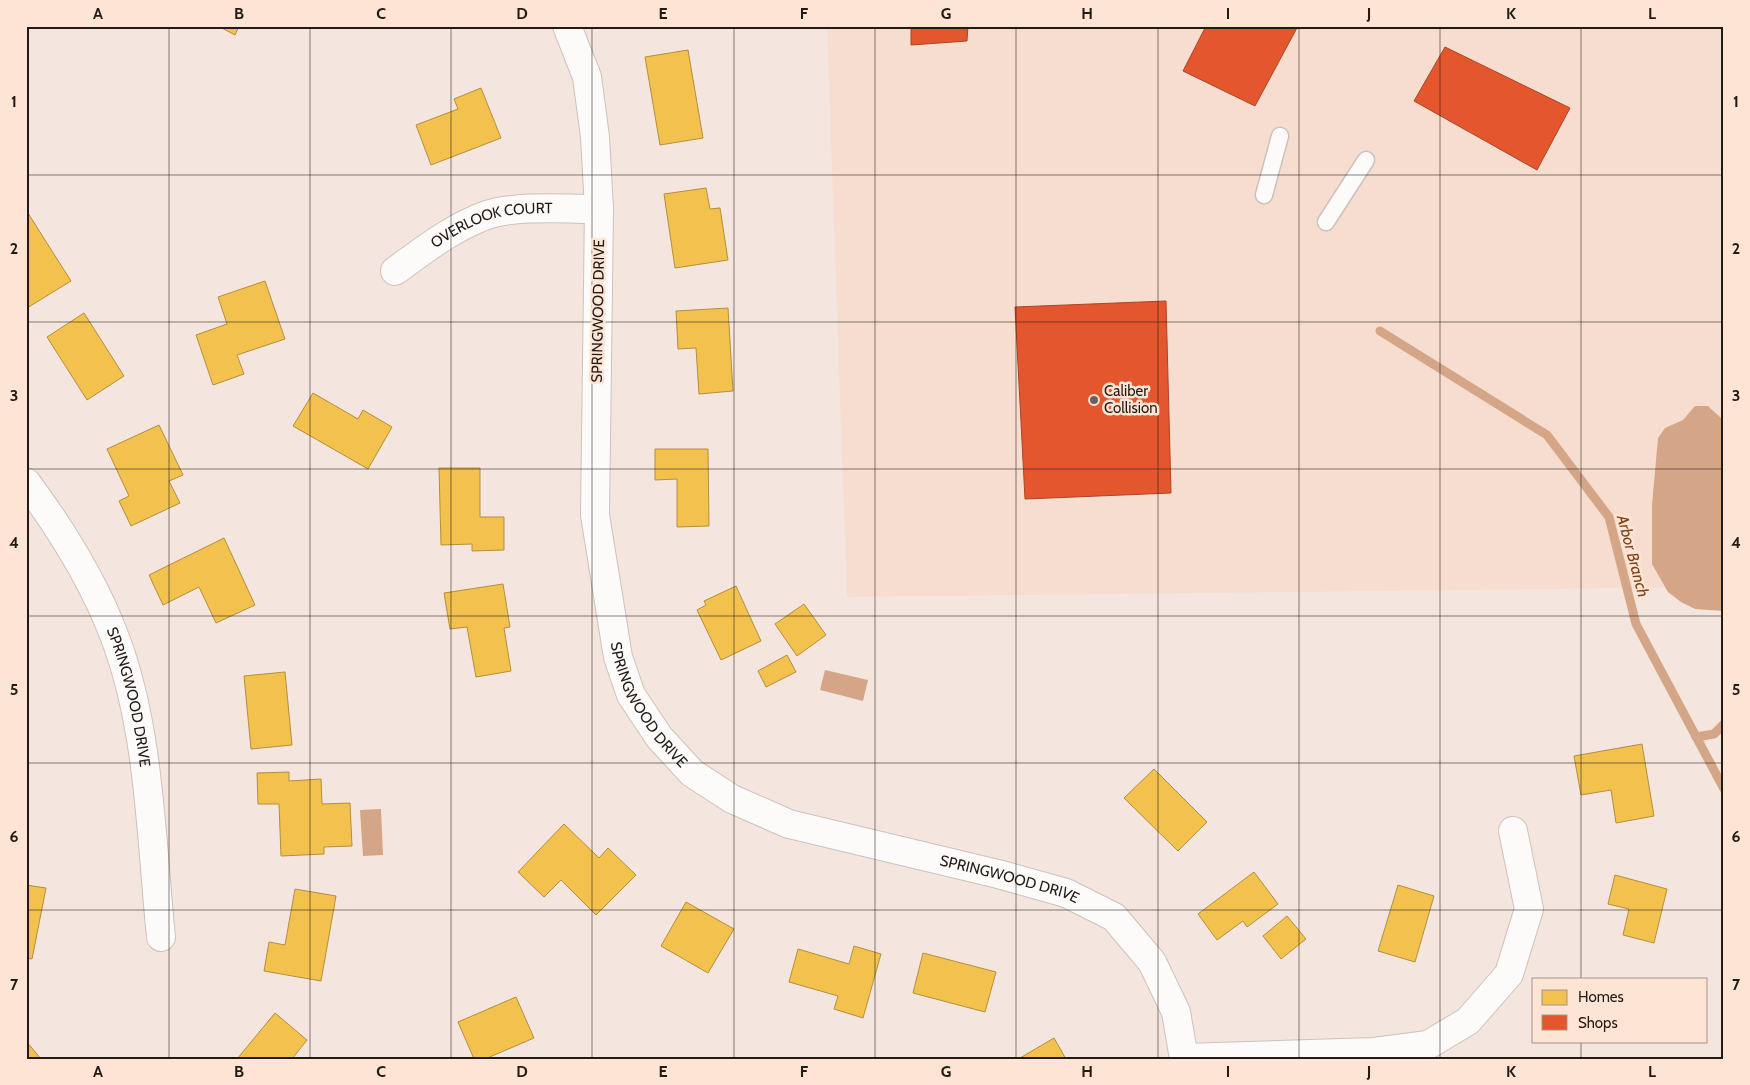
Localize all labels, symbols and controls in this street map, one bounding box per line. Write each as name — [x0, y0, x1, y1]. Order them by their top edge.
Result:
text: A — [93, 4, 103, 23]
text: B — [234, 4, 244, 23]
text: C — [376, 4, 386, 23]
text: D — [516, 4, 528, 23]
text: E — [658, 4, 668, 23]
text: F — [800, 4, 809, 23]
text: G — [941, 4, 951, 23]
text: H — [1081, 4, 1093, 23]
text: I — [1226, 4, 1230, 23]
text: J — [1366, 4, 1371, 23]
text: K — [1506, 4, 1516, 23]
text: L — [1648, 4, 1656, 23]
text: 1 — [11, 92, 17, 111]
text: 1 — [1733, 92, 1739, 111]
street label: OVERLOOK COURT — [427, 199, 553, 252]
text: 2 — [10, 239, 18, 258]
street label: SPRINGWOOD DRIVE — [588, 239, 608, 383]
text: 2 — [1732, 239, 1740, 258]
place label: Caliber Collision — [1104, 382, 1158, 417]
text: 3 — [10, 386, 18, 405]
text: 3 — [1732, 386, 1740, 405]
marker: Caliber Collision — [1088, 394, 1100, 406]
water label: Arbor Branch — [1613, 512, 1653, 599]
text: 4 — [9, 533, 19, 552]
text: 4 — [1731, 533, 1741, 552]
street label: SPRINGWOOD DRIVE — [103, 624, 154, 768]
street label: SPRINGWOOD DRIVE — [607, 641, 691, 771]
text: 5 — [10, 680, 18, 699]
text: 5 — [1732, 680, 1740, 699]
text: 6 — [10, 827, 19, 846]
text: 6 — [1732, 827, 1741, 846]
street label: SPRINGWOOD DRIVE — [938, 851, 1082, 907]
text: 7 — [10, 975, 19, 994]
text: 7 — [1732, 975, 1741, 994]
legend — [1532, 978, 1708, 1042]
text: Homes — [1578, 988, 1624, 1006]
text: Shops — [1578, 1014, 1618, 1032]
text: A — [93, 1062, 103, 1081]
text: B — [234, 1062, 244, 1081]
text: C — [376, 1062, 386, 1081]
text: D — [516, 1062, 528, 1081]
text: E — [658, 1062, 668, 1081]
text: F — [800, 1062, 809, 1081]
text: G — [941, 1062, 951, 1081]
text: H — [1081, 1062, 1093, 1081]
text: I — [1226, 1062, 1230, 1081]
text: J — [1366, 1062, 1371, 1081]
text: K — [1506, 1062, 1516, 1081]
text: L — [1648, 1062, 1656, 1081]

